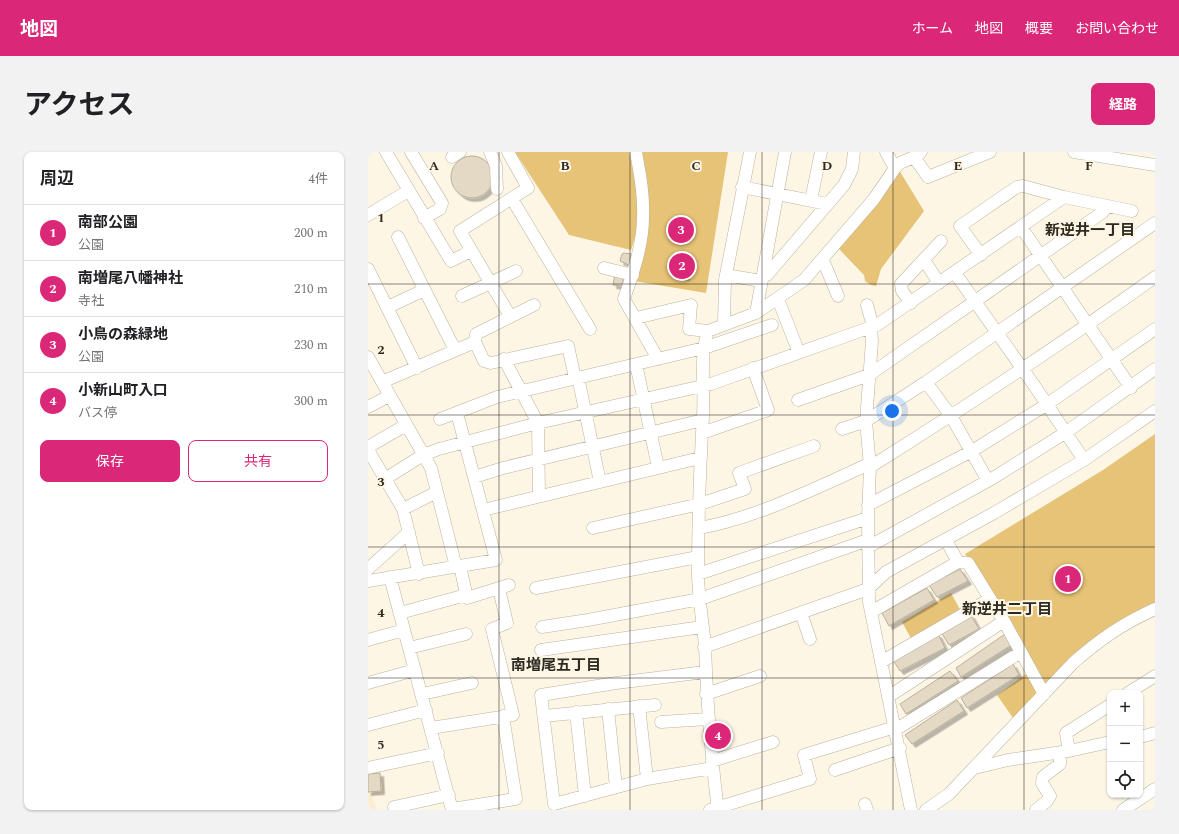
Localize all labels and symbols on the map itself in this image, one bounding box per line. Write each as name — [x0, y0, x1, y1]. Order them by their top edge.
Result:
text: A — [429, 156, 439, 176]
text: B — [560, 156, 570, 176]
text: C — [691, 156, 701, 176]
text: D — [822, 156, 832, 176]
text: E — [954, 156, 963, 176]
text: F — [1085, 156, 1093, 176]
text: 1 — [377, 208, 385, 228]
pin: 3 — [668, 215, 694, 245]
district label: 新逆井一丁目 — [1045, 219, 1135, 242]
pin: 2 — [669, 251, 695, 281]
text: 2 — [377, 340, 385, 360]
your location — [882, 401, 902, 421]
text: 3 — [377, 472, 385, 492]
pin: 1 — [1055, 564, 1081, 594]
district label: 新逆井二丁目 — [962, 598, 1052, 621]
text: 4 — [377, 603, 385, 623]
district label: 南増尾五丁目 — [511, 654, 601, 677]
pin: 4 — [705, 721, 731, 751]
text: 5 — [377, 735, 385, 755]

